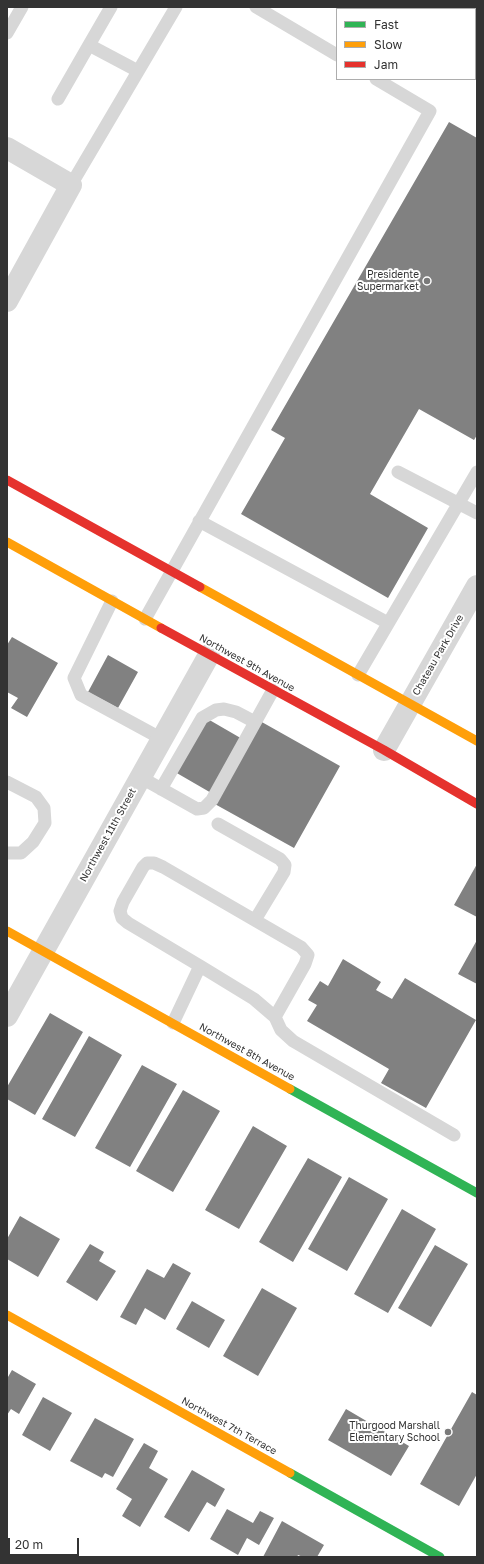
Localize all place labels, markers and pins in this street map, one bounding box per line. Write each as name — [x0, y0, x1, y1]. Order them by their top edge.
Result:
place label: Presidente Supermarket — [357, 269, 419, 292]
marker: Presidente Supermarket — [422, 276, 432, 286]
place label: Thurgood Marshall Elementary School — [349, 1420, 440, 1444]
marker: Thurgood Marshall Elementary School — [443, 1427, 453, 1437]

